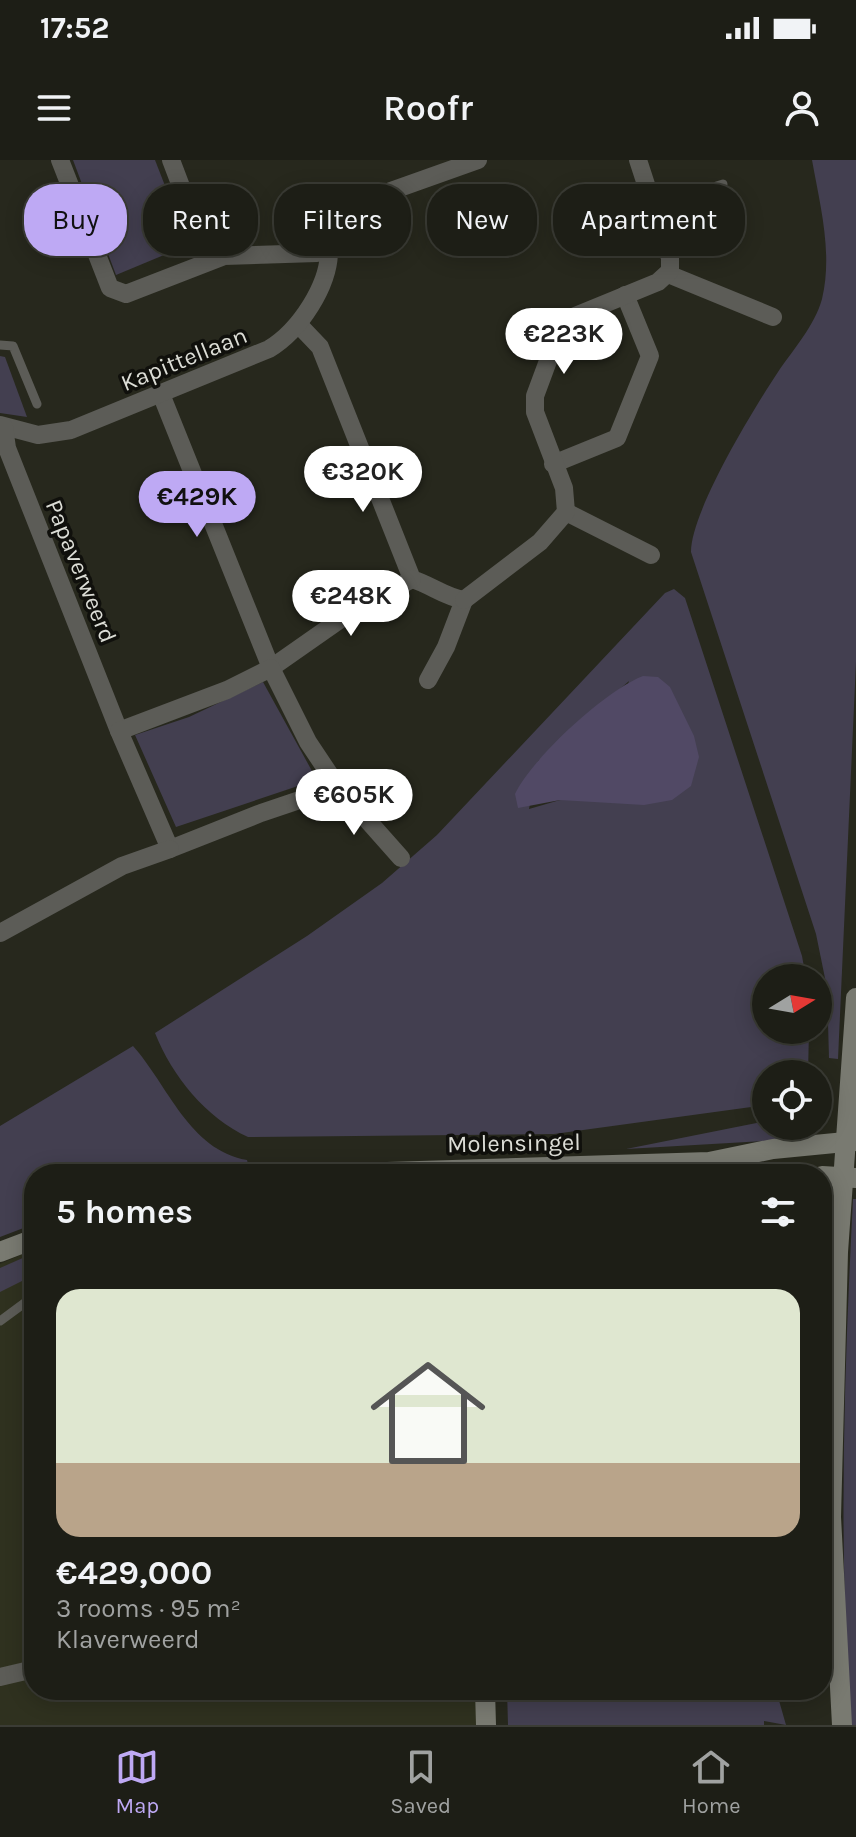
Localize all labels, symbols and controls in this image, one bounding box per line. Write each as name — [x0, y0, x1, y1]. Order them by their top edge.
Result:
text: 17:52 — [40, 10, 109, 46]
icon: menu — [32, 86, 76, 130]
icon: person — [780, 86, 824, 130]
text: Roofr — [383, 87, 473, 129]
chip: Buy — [24, 184, 127, 256]
chip: Rent — [143, 184, 258, 256]
chip: Filters — [274, 184, 411, 256]
chip: New — [427, 184, 537, 256]
chip: Apartment — [553, 184, 745, 256]
pin: €223K — [508, 308, 620, 376]
text: €223K — [523, 318, 605, 349]
street label: Kapittellaan — [117, 321, 251, 397]
pin: €320K — [307, 446, 419, 514]
text: €320K — [322, 456, 404, 487]
pin: €429K — [141, 471, 253, 539]
text: €429K — [157, 481, 237, 512]
street label: Papaverweerd — [40, 495, 122, 647]
pin: €248K — [295, 570, 407, 638]
text: €248K — [310, 580, 392, 611]
pin: €605K — [298, 769, 410, 837]
text: €605K — [314, 779, 394, 810]
north arrow — [752, 964, 832, 1044]
map controls — [752, 964, 832, 1140]
button: locate — [752, 1060, 832, 1140]
street label: Molensingel — [447, 1128, 581, 1158]
icon: filters — [756, 1190, 800, 1234]
text: 5 homes — [56, 1192, 193, 1232]
icon: home — [356, 1341, 500, 1485]
text: €429,000 — [56, 1553, 212, 1593]
text: 3 rooms · 95 m² — [56, 1593, 241, 1624]
text: Klaverweerd — [56, 1624, 200, 1655]
tab: Map — [115, 1745, 159, 1819]
tab: Saved — [390, 1745, 451, 1819]
tab: Home — [682, 1745, 741, 1819]

